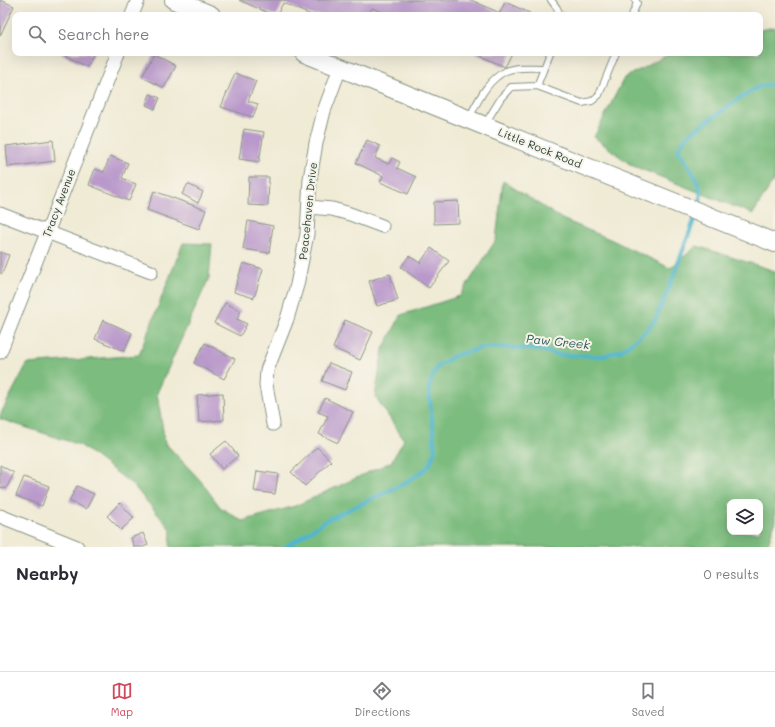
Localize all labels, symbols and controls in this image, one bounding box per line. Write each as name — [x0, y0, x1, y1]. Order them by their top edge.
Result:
search box — [12, 12, 763, 56]
icon: search — [26, 23, 48, 45]
text: Search here — [58, 24, 149, 44]
street label: Little Rock Road — [496, 124, 584, 171]
street label: Peacehaven Drive — [295, 161, 320, 260]
street label: Tracy Avenue — [39, 166, 79, 239]
water label: Paw Creek — [526, 330, 591, 352]
map controls — [727, 499, 763, 535]
button: layers — [727, 499, 763, 535]
text: Nearby — [16, 562, 78, 584]
text: 0 results — [704, 565, 759, 582]
tab: Map — [111, 680, 133, 719]
tab: Directions — [354, 680, 410, 719]
tab: Saved — [632, 680, 664, 719]

